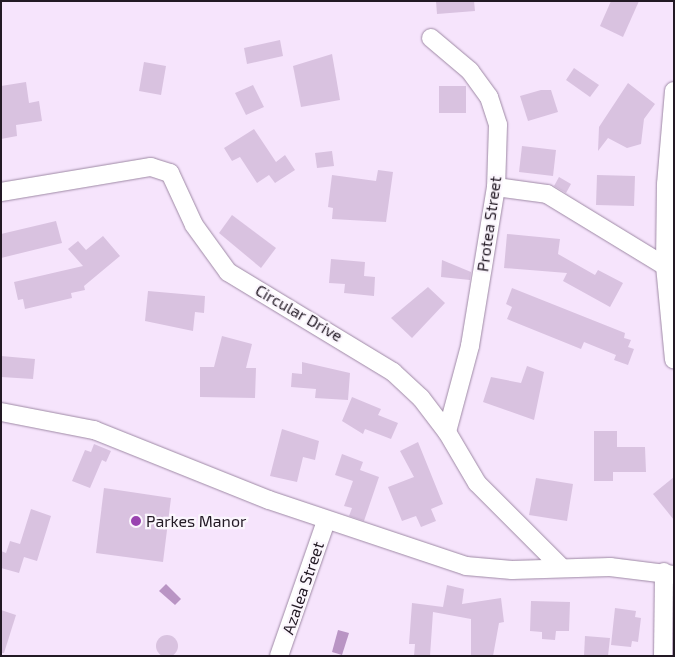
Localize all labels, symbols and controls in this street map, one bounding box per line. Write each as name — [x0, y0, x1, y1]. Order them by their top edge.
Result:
street label: Protea Street — [473, 175, 505, 273]
street label: Circular Drive — [252, 280, 346, 346]
place label: Parkes Manor — [146, 511, 246, 531]
marker: Parkes Manor — [130, 515, 142, 527]
street label: Azalea Street — [278, 539, 328, 637]

